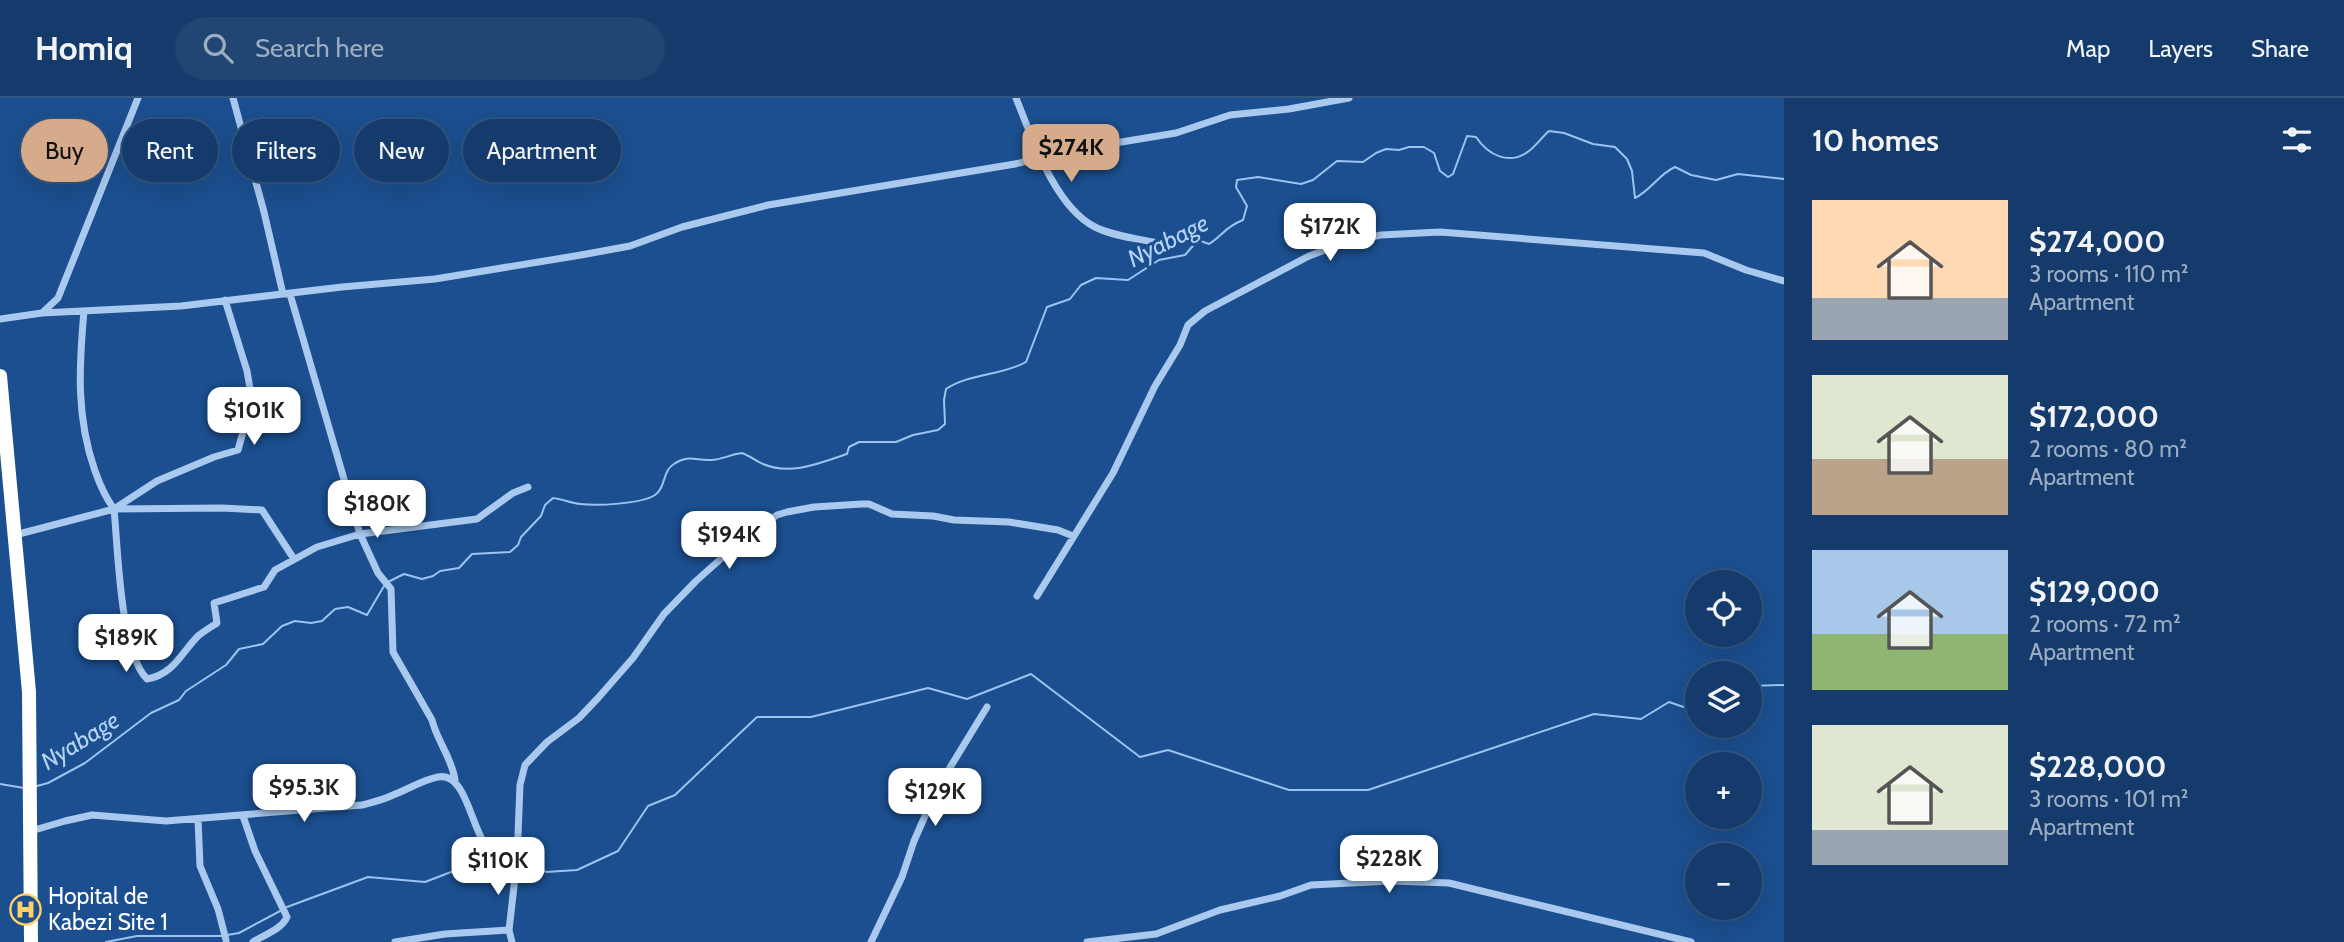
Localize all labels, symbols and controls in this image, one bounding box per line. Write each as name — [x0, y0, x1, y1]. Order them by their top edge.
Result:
search box — [175, 17, 665, 80]
text: Homiq — [35, 28, 133, 68]
icon: search — [199, 29, 237, 67]
text: Search here — [255, 32, 384, 64]
text: Map — [2066, 34, 2110, 63]
text: Layers — [2148, 34, 2213, 63]
text: Share — [2251, 34, 2309, 63]
chip: Buy — [21, 119, 108, 182]
chip: Rent — [122, 119, 218, 182]
chip: Filters — [232, 119, 340, 182]
chip: New — [354, 119, 449, 182]
chip: Apartment — [463, 119, 621, 182]
icon: filters — [2278, 121, 2316, 159]
text: 10 homes — [1812, 122, 1939, 159]
pin: $274K — [1022, 125, 1120, 184]
text: $274K — [1038, 133, 1104, 161]
pin: $172K — [1281, 204, 1379, 263]
water label: Nyabage — [1123, 208, 1213, 273]
text: $172K — [1300, 212, 1360, 240]
text: $274,000 — [2029, 223, 2165, 260]
icon: home — [1868, 228, 1952, 312]
text: 3 rooms · 110 m² — [2029, 260, 2188, 288]
text: Apartment — [2029, 288, 2134, 316]
pin: $101K — [205, 388, 303, 447]
text: $101K — [224, 396, 284, 424]
text: $172,000 — [2029, 398, 2159, 435]
icon: home — [1868, 403, 1952, 487]
text: 2 rooms · 80 m² — [2029, 435, 2187, 463]
text: Apartment — [2029, 463, 2134, 491]
pin: $180K — [328, 480, 426, 540]
text: $180K — [344, 489, 410, 517]
pin: $194K — [680, 512, 778, 571]
text: $194K — [697, 520, 761, 548]
map controls — [1685, 570, 1762, 920]
button: locate — [1685, 570, 1762, 647]
text: $129,000 — [2029, 573, 2160, 610]
icon: home — [1868, 578, 1952, 662]
text: 2 rooms · 72 m² — [2029, 610, 2181, 638]
pin: $189K — [77, 614, 175, 674]
text: $189K — [94, 623, 158, 651]
text: Apartment — [2029, 638, 2134, 666]
button: layers — [1685, 661, 1762, 738]
water label: Nyabage — [35, 705, 124, 776]
text: $228,000 — [2029, 748, 2167, 785]
button: + — [1685, 752, 1762, 829]
icon: home — [1868, 753, 1952, 837]
pin: $95.3K — [247, 764, 361, 824]
pin: $129K — [886, 768, 984, 828]
text: $95.3K — [269, 773, 339, 801]
text: $129K — [904, 777, 966, 805]
text: 3 rooms · 101 m² — [2029, 785, 2188, 813]
text: Apartment — [2029, 813, 2134, 841]
pin: $228K — [1340, 836, 1438, 895]
pin: $110K — [449, 838, 547, 897]
button: − — [1685, 843, 1762, 920]
text: $228K — [1356, 844, 1422, 872]
text: $110K — [468, 846, 528, 874]
place label: Hopital de Kabezi Site 1 — [48, 882, 168, 936]
hospital icon: Hopital de Kabezi Site 1 — [8, 892, 42, 926]

